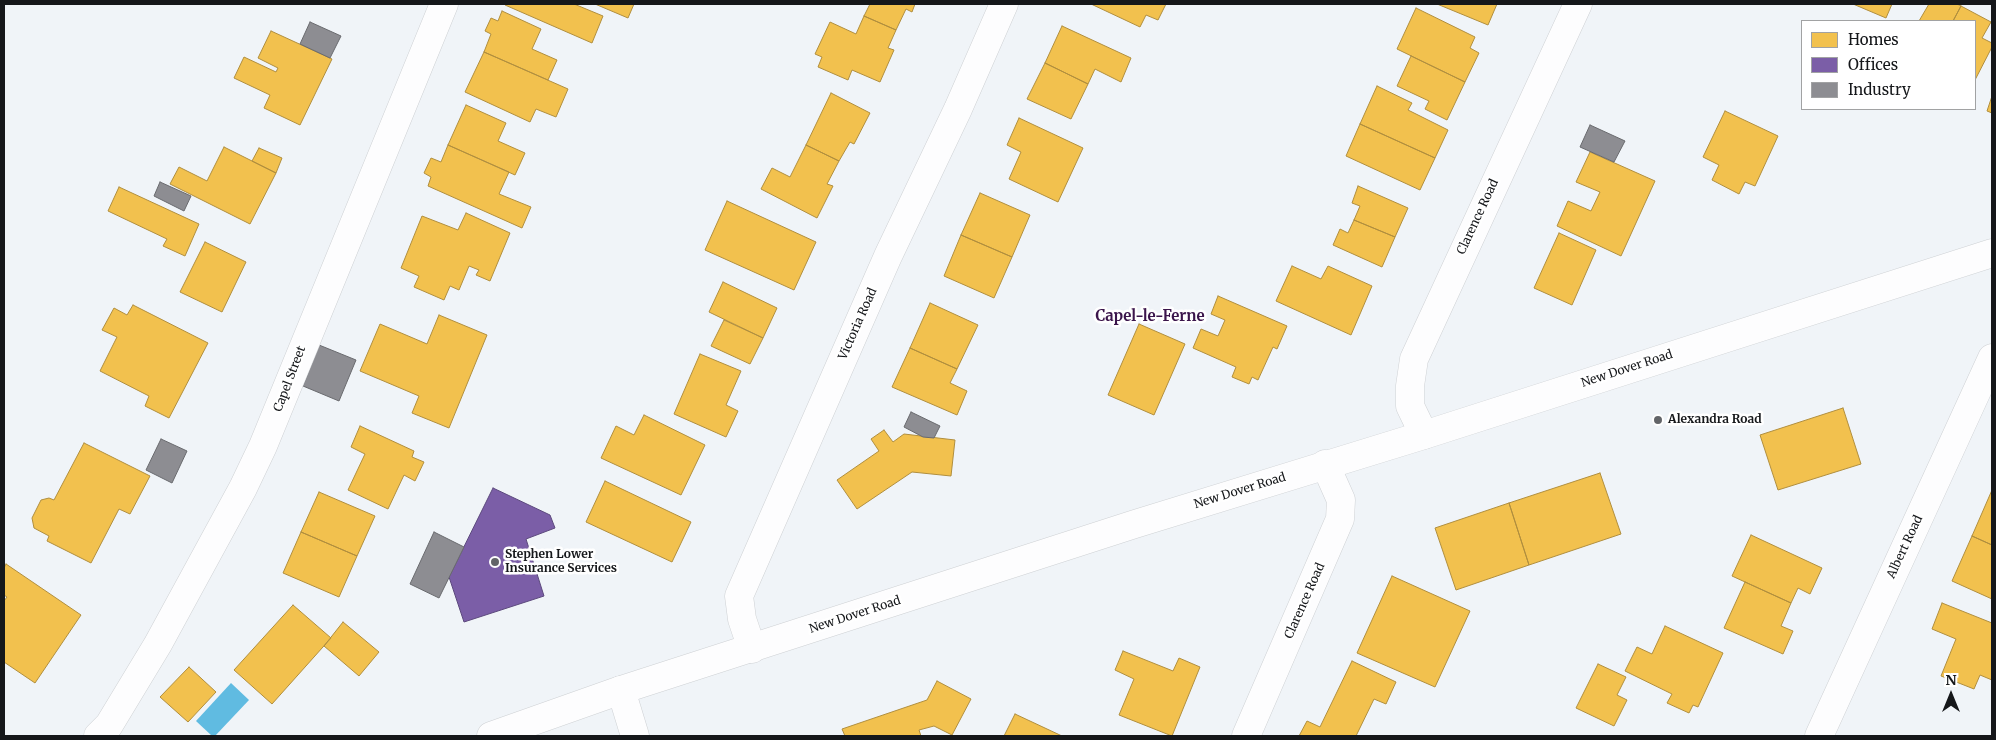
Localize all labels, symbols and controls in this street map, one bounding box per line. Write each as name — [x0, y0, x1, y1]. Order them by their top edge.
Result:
legend — [1801, 20, 1976, 110]
text: Homes — [1848, 30, 1899, 49]
text: Offices — [1848, 55, 1898, 74]
text: Industry — [1848, 80, 1911, 99]
street label: Clarence Road — [1454, 177, 1502, 257]
street label: Victoria Road — [836, 286, 880, 362]
district label: Capel-le-Ferne — [1095, 308, 1205, 326]
street label: Capel Street — [271, 344, 309, 414]
street label: New Dover Road — [1580, 347, 1674, 391]
place label: Alexandra Road — [1668, 413, 1762, 427]
marker: Alexandra Road — [1652, 414, 1664, 426]
street label: New Dover Road — [1192, 470, 1288, 512]
street label: Albert Road — [1884, 513, 1926, 581]
place label: Stephen Lower Insurance Services — [505, 548, 617, 576]
marker: Stephen Lower Insurance Services — [489, 556, 501, 568]
street label: Clarence Road — [1282, 561, 1328, 641]
street label: New Dover Road — [808, 593, 902, 637]
north arrow — [1926, 670, 1976, 720]
text: N — [1945, 671, 1957, 689]

